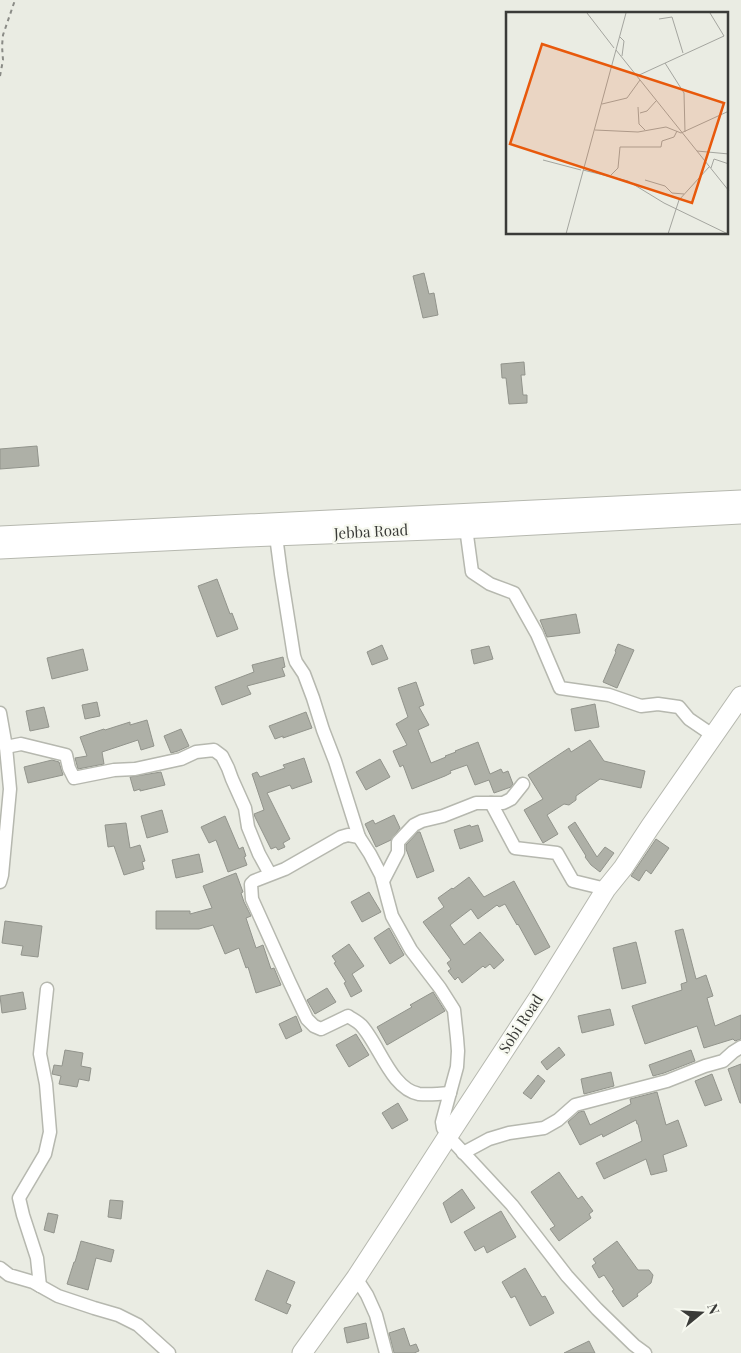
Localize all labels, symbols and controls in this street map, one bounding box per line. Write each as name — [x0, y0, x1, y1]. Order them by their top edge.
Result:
inset map — [506, 12, 728, 235]
street label: Jebba Road — [332, 519, 409, 543]
street label: Sobi Road — [494, 990, 547, 1057]
north arrow — [676, 1288, 726, 1338]
text: N — [703, 1301, 724, 1317]

